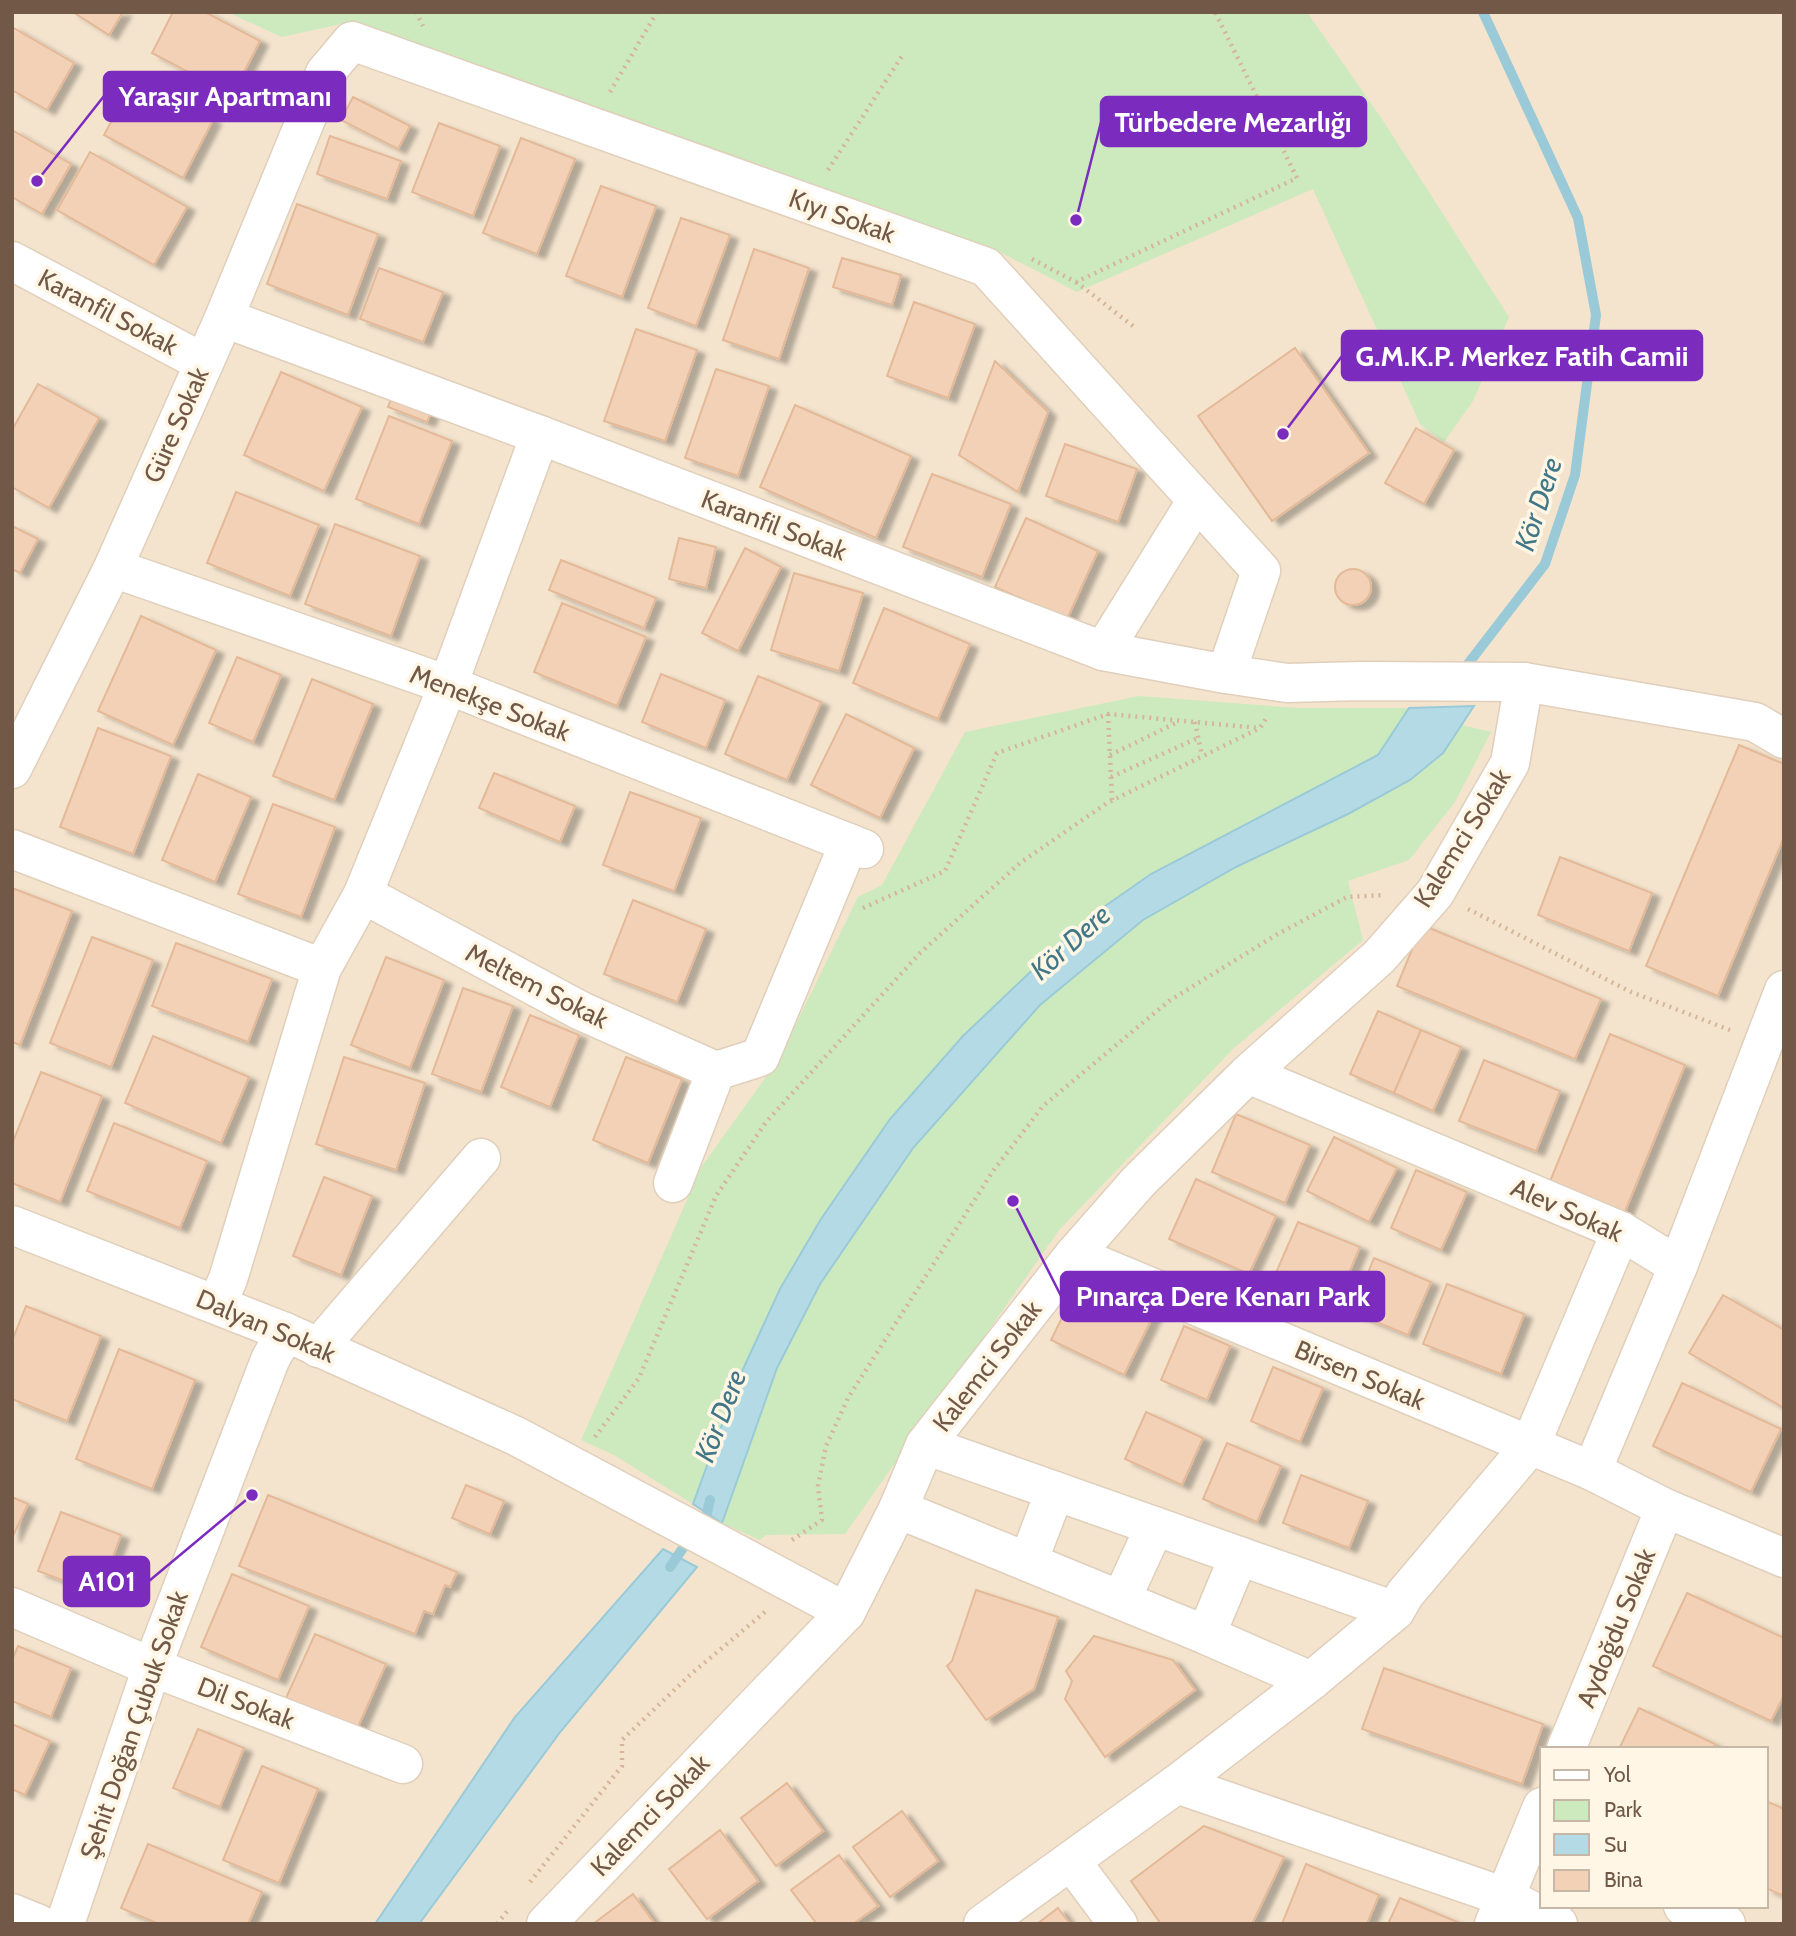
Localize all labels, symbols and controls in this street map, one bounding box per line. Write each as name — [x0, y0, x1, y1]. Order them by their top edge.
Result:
callout: Yaraşır Apartmanı — [104, 72, 345, 121]
text: Yaraşır Apartmanı — [117, 79, 332, 113]
callout: Türbedere Mezarlığı — [1101, 97, 1366, 146]
text: Türbedere Mezarlığı — [1114, 105, 1352, 139]
street label: Kıyı Sokak — [785, 182, 900, 250]
street label: Karanfil Sokak — [33, 262, 184, 362]
callout: G.M.K.P. Merkez Fatih Camii — [1342, 331, 1702, 380]
text: G.M.K.P. Merkez Fatih Camii — [1356, 339, 1688, 373]
street label: Güre Sokak — [136, 362, 216, 488]
water label: Kör Dere — [1507, 453, 1569, 555]
street label: Karanfil Sokak — [697, 483, 852, 568]
street label: Menekşe Sokak — [406, 658, 575, 748]
street label: Kalemci Sokak — [1407, 762, 1518, 913]
water label: Kör Dere — [1023, 897, 1117, 987]
street label: Meltem Sokak — [460, 936, 614, 1036]
street label: Alev Sokak — [1506, 1171, 1628, 1249]
callout: Pınarça Dere Kenarı Park — [1061, 1272, 1384, 1321]
text: Pınarça Dere Kenarı Park — [1076, 1279, 1371, 1313]
street label: Dalyan Sokak — [192, 1282, 341, 1370]
street label: Kalemci Sokak — [926, 1294, 1048, 1438]
street label: Birsen Sokak — [1290, 1333, 1430, 1417]
water label: Kör Dere — [687, 1365, 753, 1467]
street label: Aydoğdu Sokak — [1570, 1544, 1663, 1712]
callout: A101 — [64, 1557, 149, 1606]
text: A101 — [78, 1564, 136, 1598]
street label: Şehit Doğan Çubuk Sokak — [73, 1586, 195, 1863]
street label: Dil Sokak — [193, 1670, 299, 1736]
street label: Kalemci Sokak — [584, 1747, 716, 1883]
legend — [1540, 1747, 1768, 1908]
text: Yol — [1603, 1762, 1631, 1787]
text: Park — [1604, 1797, 1642, 1822]
text: Su — [1604, 1832, 1627, 1857]
text: Bina — [1604, 1867, 1643, 1892]

